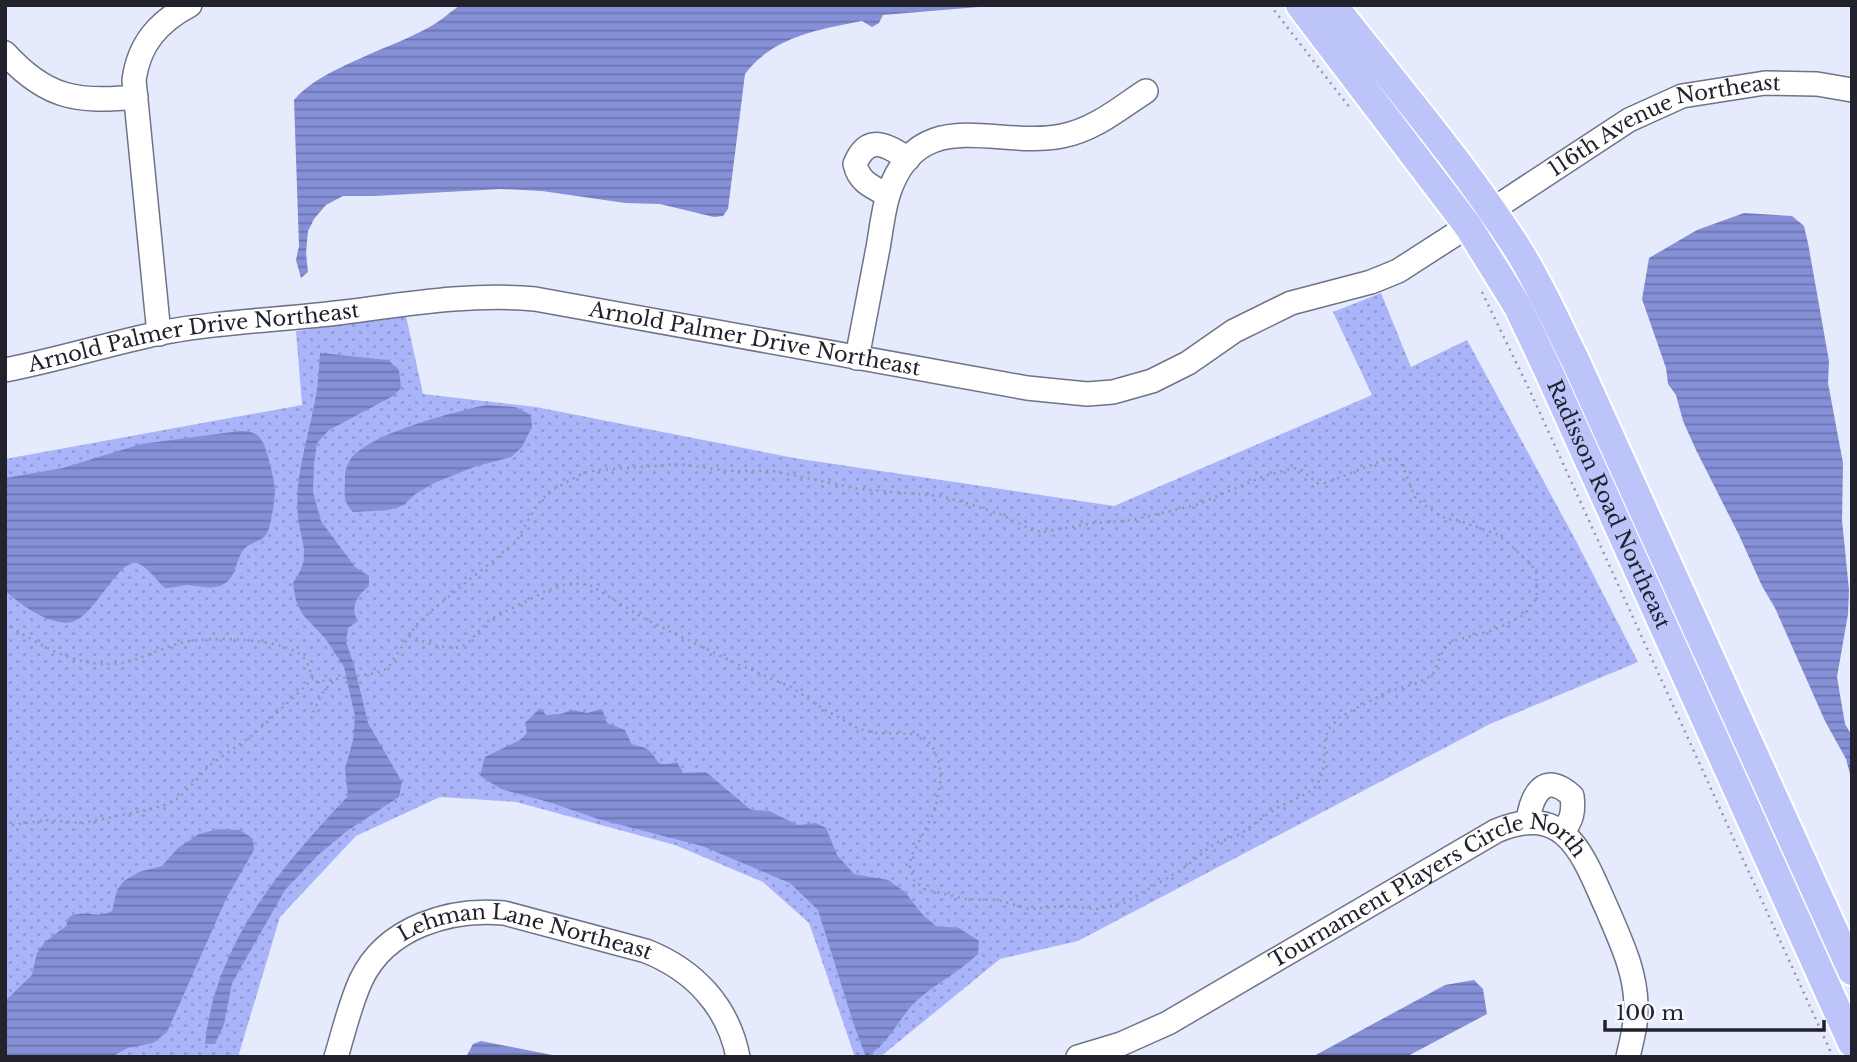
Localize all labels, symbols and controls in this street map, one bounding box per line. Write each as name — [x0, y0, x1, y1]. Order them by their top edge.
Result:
street label: 116th Avenue Northeast — [1544, 70, 1781, 182]
street label: Arnold Palmer Drive Northeast — [586, 296, 923, 381]
street label: Arnold Palmer Drive Northeast — [25, 297, 361, 378]
street label: Radisson Road Northeast — [1541, 376, 1676, 633]
street label: Tournament Players Circle North — [1265, 809, 1592, 974]
street label: Lehman Lane Northeast — [393, 899, 656, 965]
scale bar — [1605, 988, 1824, 1032]
text: 100 m — [1616, 1000, 1684, 1026]

